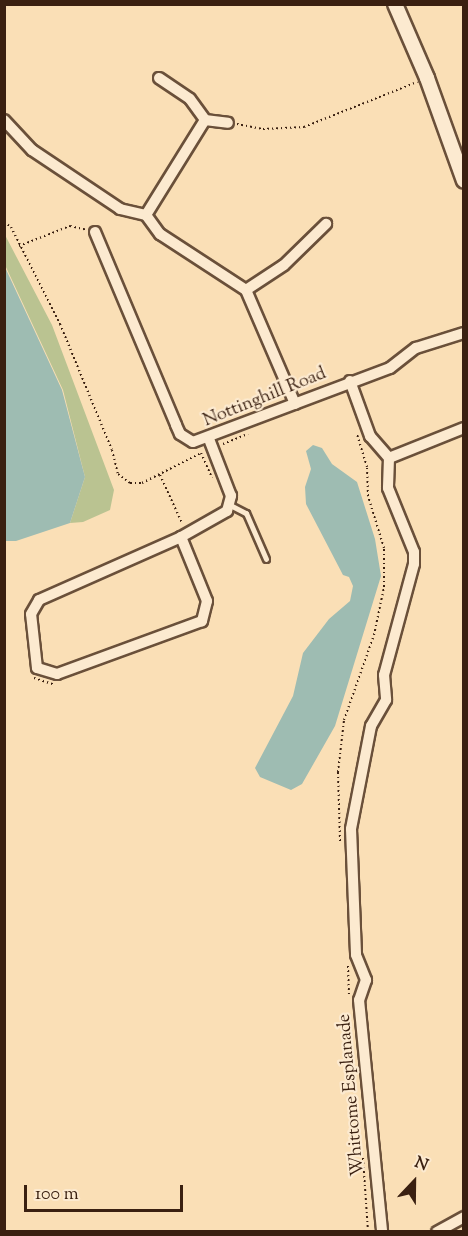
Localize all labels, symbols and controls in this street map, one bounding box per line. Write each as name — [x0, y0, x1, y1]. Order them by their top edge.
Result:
street label: Nottinghill Road — [200, 364, 330, 432]
street label: Whittome Esplanade — [334, 1013, 370, 1177]
north arrow — [384, 1152, 444, 1212]
text: N — [411, 1152, 431, 1178]
scale bar — [27, 1173, 186, 1211]
text: 100 m — [35, 1182, 79, 1208]

